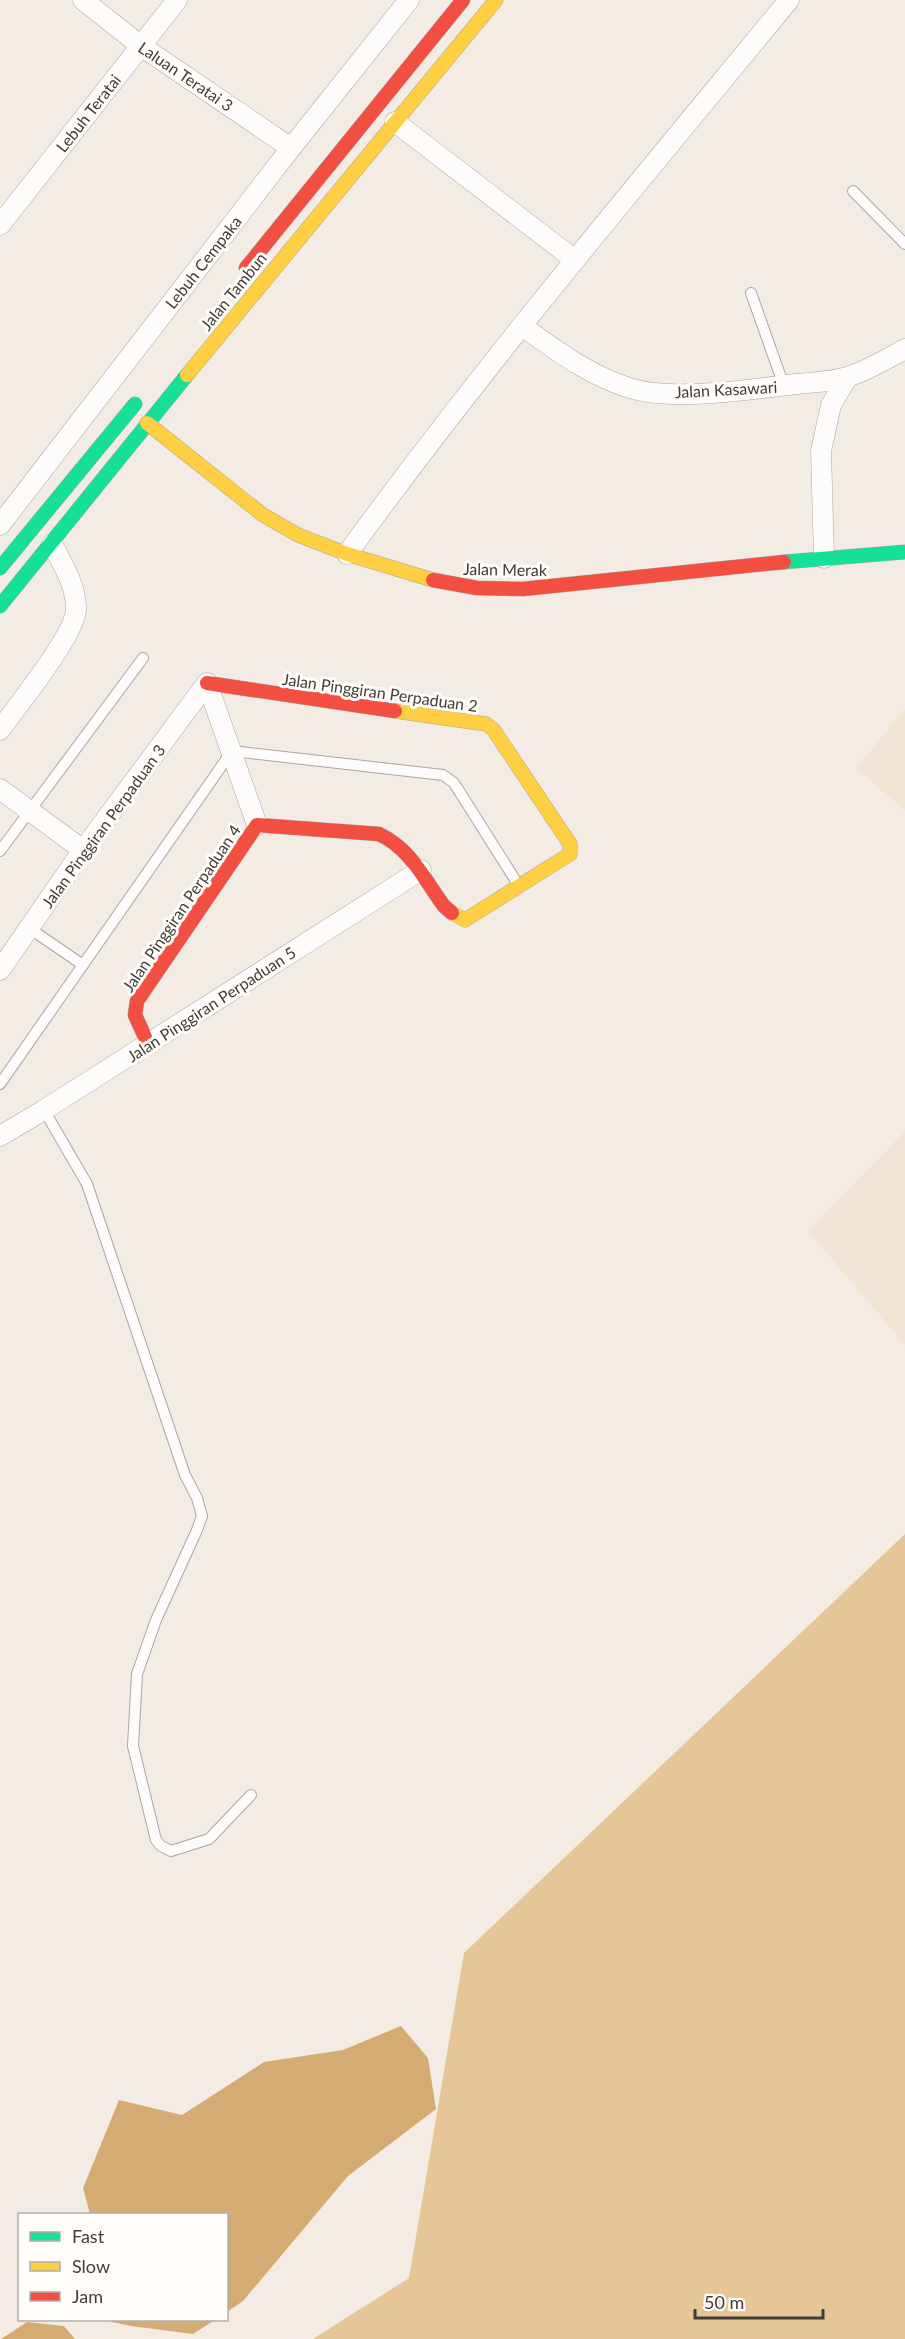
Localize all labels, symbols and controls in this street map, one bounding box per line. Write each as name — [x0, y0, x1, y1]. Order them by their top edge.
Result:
street label: Laluan Teratai 3 — [135, 37, 237, 115]
street label: Lebuh Teratai — [52, 70, 124, 156]
street label: Lebuh Cempaka — [161, 212, 245, 312]
street label: Jalan Tambun — [196, 248, 270, 334]
street label: Jalan Kasawari — [674, 377, 778, 401]
street label: Jalan Merak — [463, 559, 548, 579]
street label: Jalan Pinggiran Perpaduan 2 — [281, 669, 479, 715]
street label: Jalan Pinggiran Perpaduan 3 — [37, 741, 169, 911]
street label: Jalan Pinggiran Perpaduan 4 — [118, 821, 244, 995]
street label: Jalan Pinggiran Perpaduan 5 — [123, 942, 299, 1066]
legend — [18, 2213, 228, 2321]
text: Fast — [72, 2225, 105, 2247]
text: Slow — [72, 2255, 110, 2277]
scale bar — [695, 2282, 822, 2320]
text: Jam — [72, 2285, 103, 2307]
text: 50 m — [704, 2291, 744, 2313]

